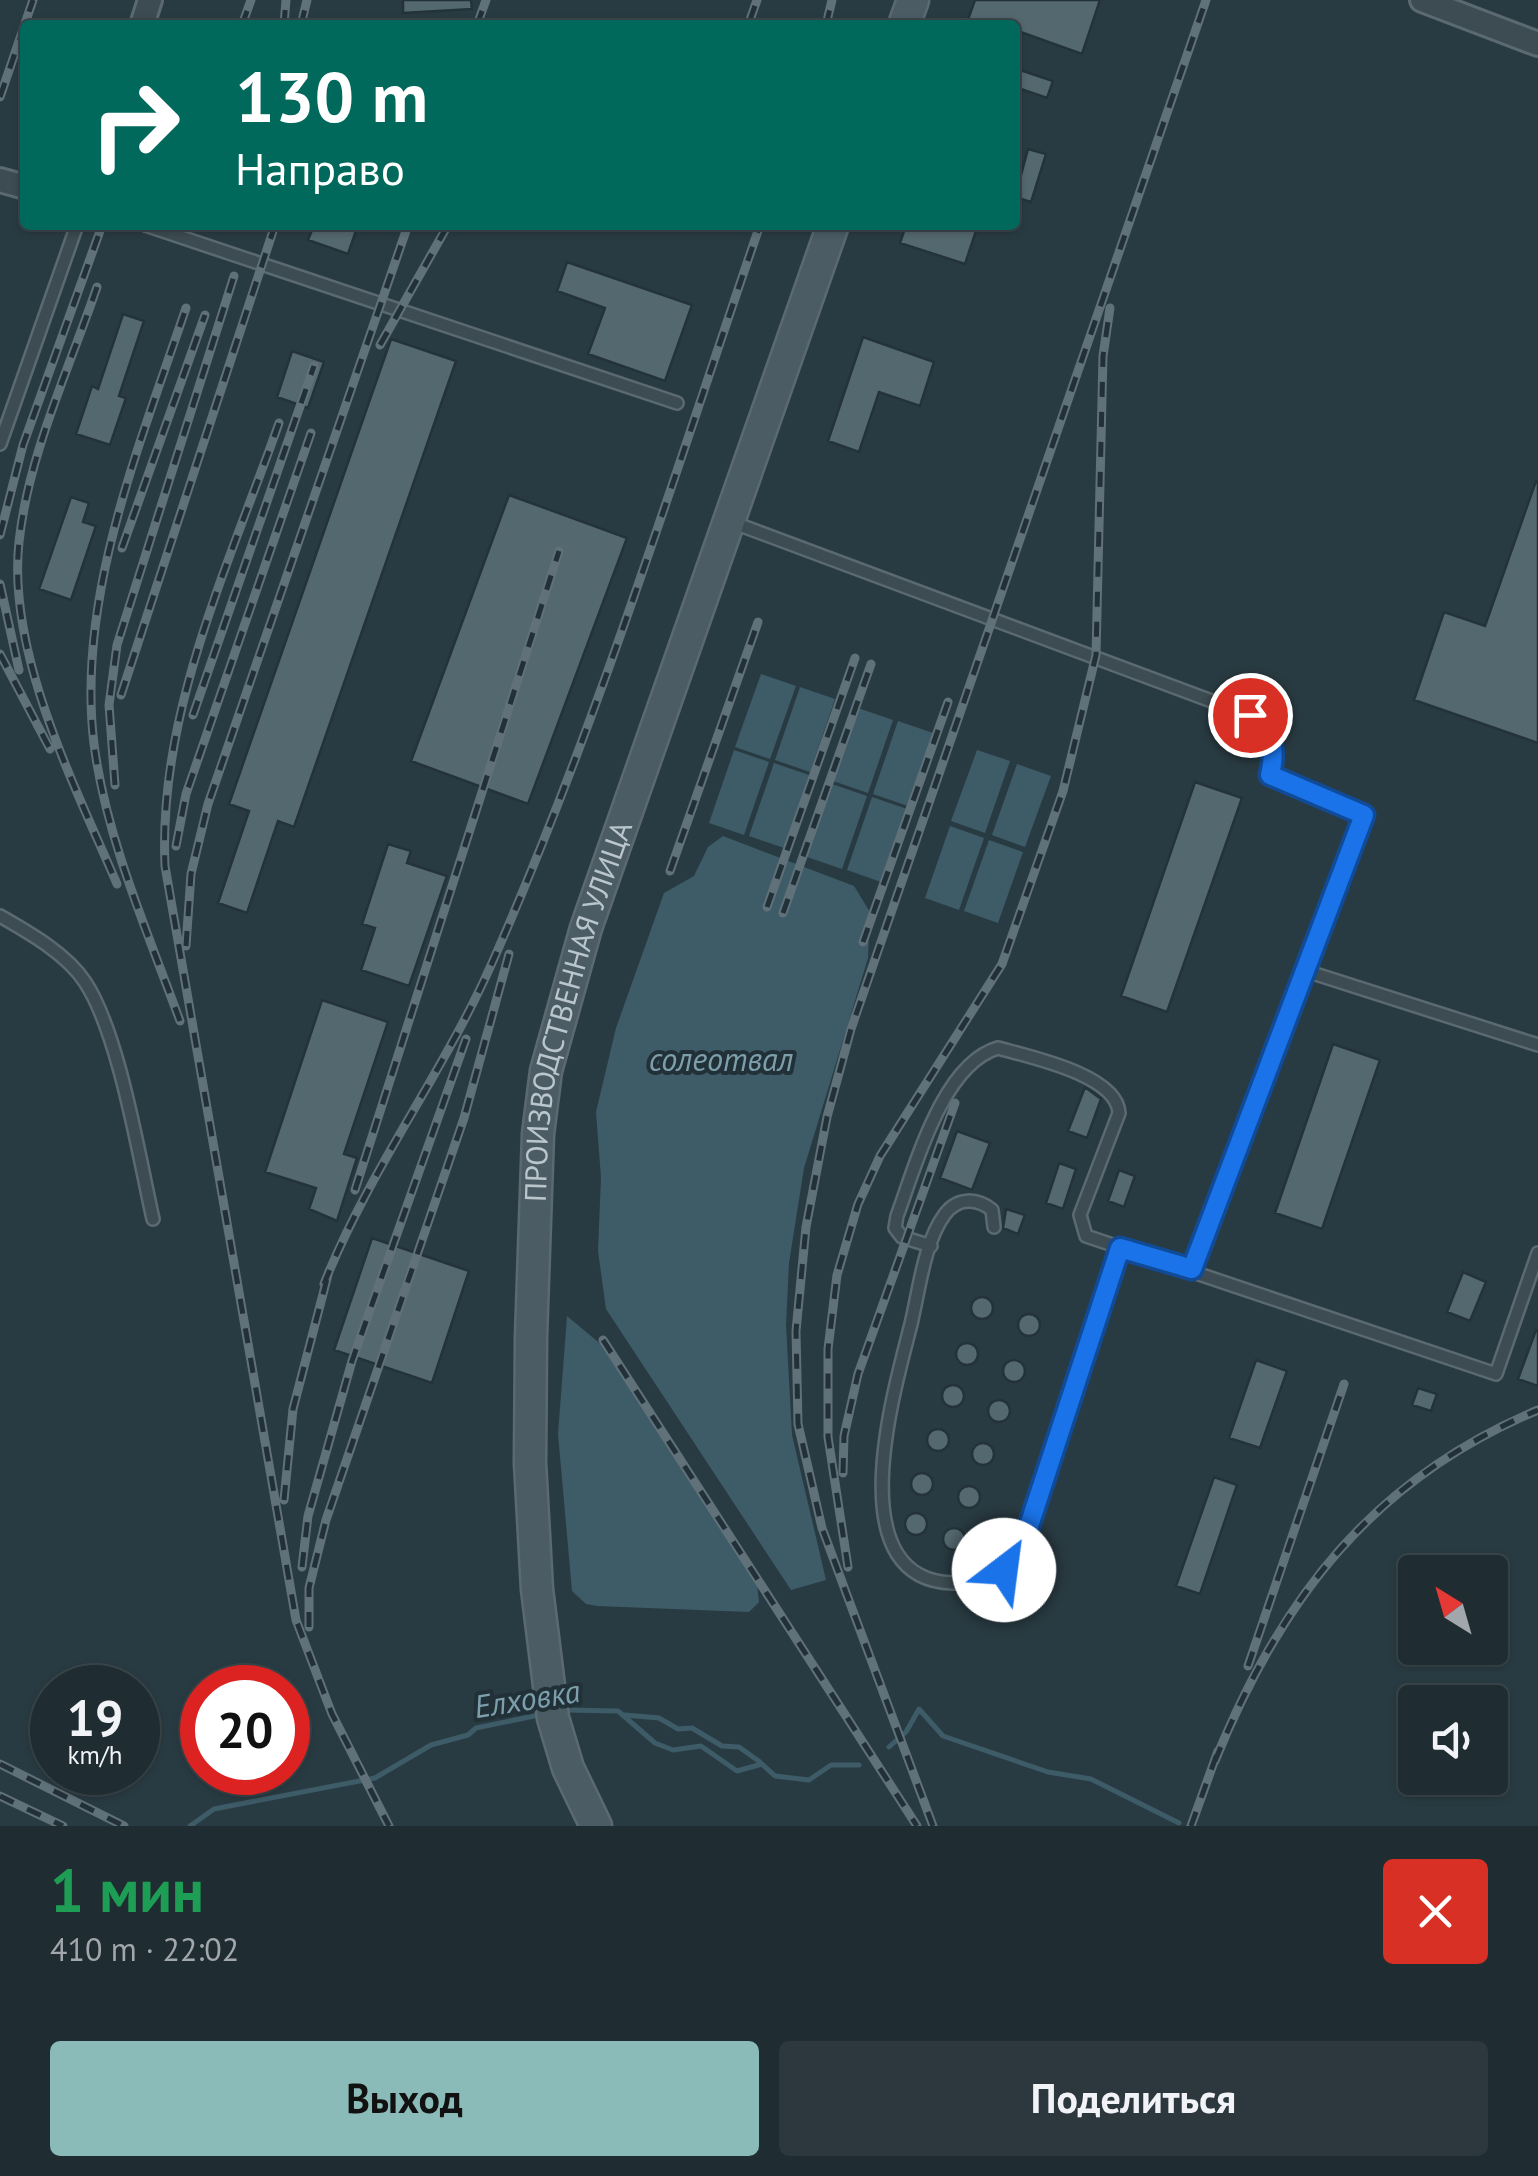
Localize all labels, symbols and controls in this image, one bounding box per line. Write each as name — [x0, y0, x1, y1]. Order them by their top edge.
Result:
text: 130 m — [235, 51, 428, 141]
icon: right — [70, 60, 200, 190]
text: Направо — [235, 139, 405, 197]
pin — [1208, 673, 1293, 758]
icon: arrive — [1223, 688, 1278, 743]
street label: ПРОИЗВОДСТВЕННАЯ УЛИЦА — [515, 815, 640, 1202]
water label: солеотвал — [649, 1038, 794, 1080]
position arrow — [952, 1518, 1056, 1622]
north arrow — [1398, 1555, 1508, 1665]
map controls — [1398, 1555, 1508, 1795]
speed limit sign: 20 — [180, 1665, 310, 1795]
water label: Елховка — [471, 1669, 583, 1727]
text: 19 — [67, 1685, 123, 1750]
button: sound — [1398, 1685, 1508, 1795]
text: km/h — [68, 1739, 122, 1771]
text: 1 мин — [50, 1851, 204, 1929]
button: close — [1383, 1859, 1488, 1964]
text: 410 m · 22:02 — [50, 1928, 239, 1970]
button: Выход — [50, 2041, 759, 2156]
button: Поделиться — [779, 2041, 1488, 2156]

